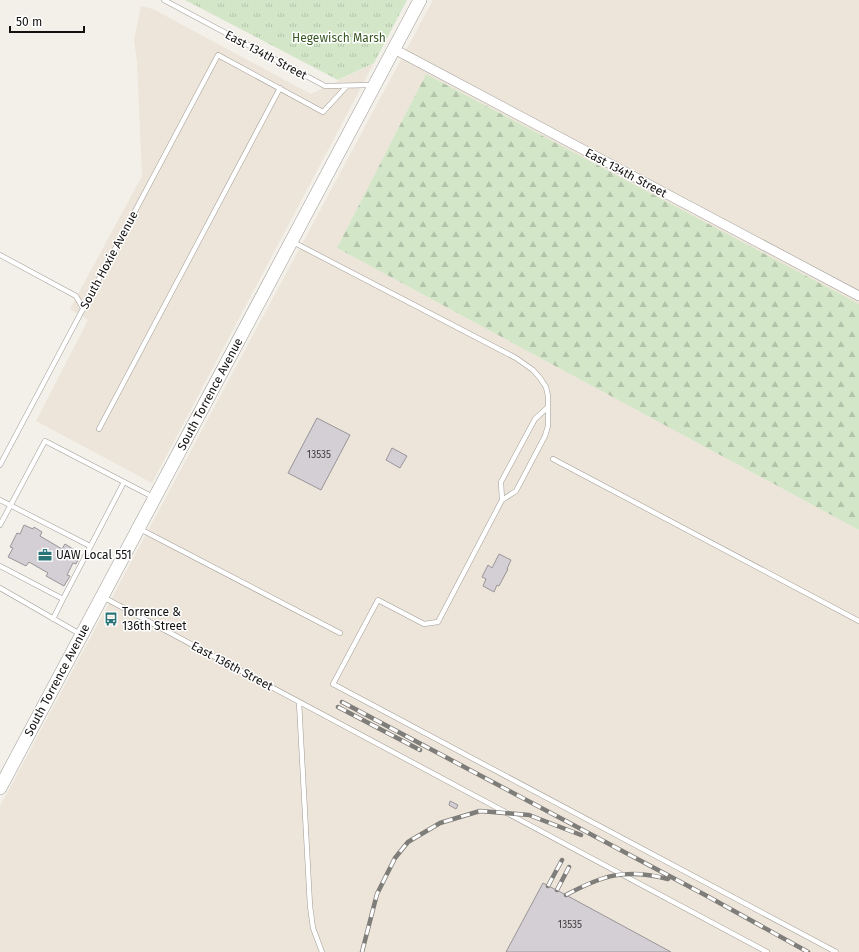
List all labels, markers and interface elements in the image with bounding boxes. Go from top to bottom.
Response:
scale bar [10,8,84,34]
text: 50 m [16,15,42,29]
street label: East 134th Street [223,28,310,83]
park label: Hegewisch Marsh [292,31,386,45]
street label: East 134th Street [583,146,670,201]
street label: South Hoxie Avenue [77,209,141,311]
street label: South Torrence Avenue [174,335,246,453]
house number: 13535 [307,449,331,461]
office icon: UAW Local 551 [37,547,53,563]
place label: UAW Local 551 [56,548,132,562]
place label: Torrence & 136th Street [122,605,187,633]
bus stop icon: Torrence & 136th Street [103,611,119,627]
street label: South Torrence Avenue [21,621,93,739]
street label: East 136th Street [189,639,276,694]
house number: 13535 [558,919,582,931]

